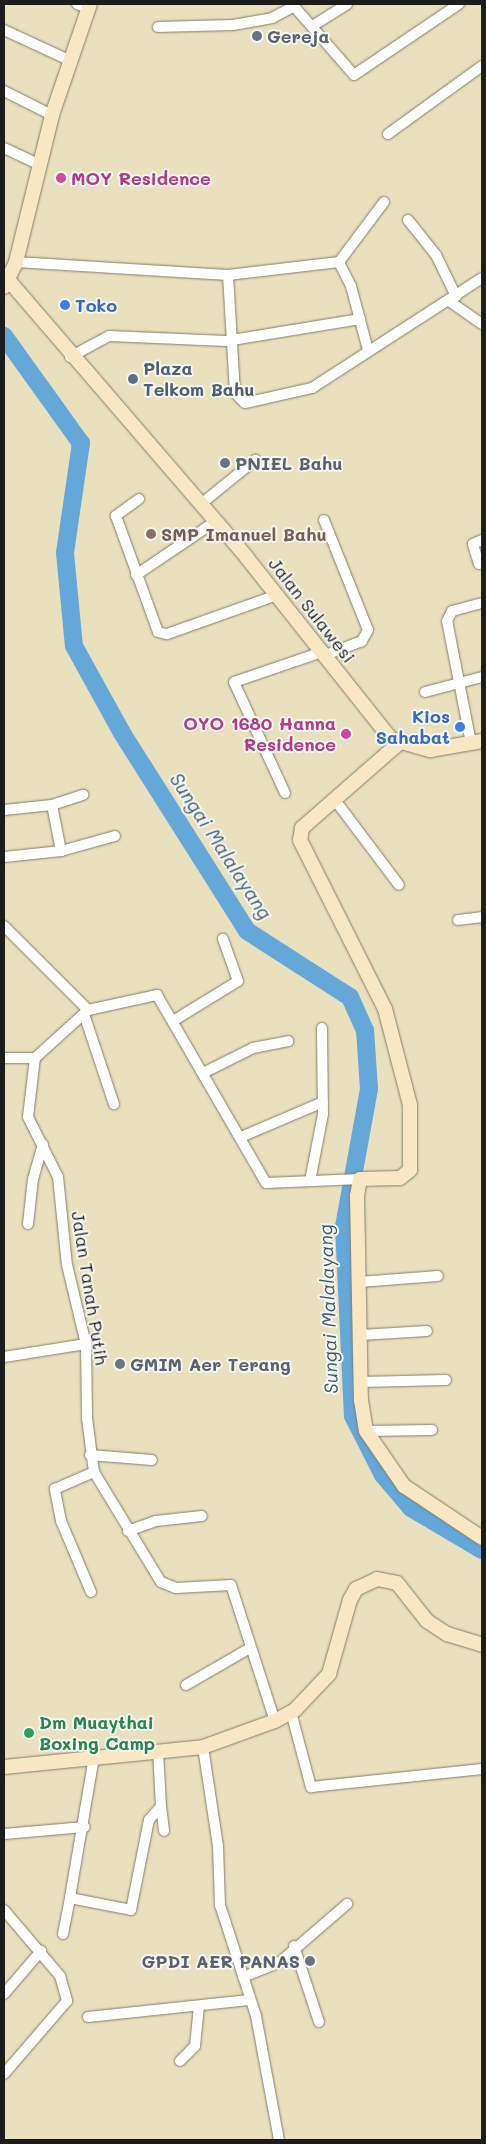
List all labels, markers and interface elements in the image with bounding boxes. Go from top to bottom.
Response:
place label: Gereja [267,25,329,47]
marker: Gereja [251,30,263,42]
place label: MOY Residence [71,167,211,189]
marker: MOY Residence [55,172,67,184]
place label: Toko [75,294,117,316]
marker: Toko [59,299,71,311]
place label: Plaza Telkom Bahu [143,358,255,400]
marker: Plaza Telkom Bahu [127,373,139,385]
place label: PNIEL Bahu [235,452,343,474]
marker: PNIEL Bahu [219,457,231,469]
place label: SMP Imanuel Bahu [161,523,327,545]
marker: SMP Imanuel Bahu [145,528,157,540]
street label: Jalan Sulawesi [264,553,360,667]
place label: Kios Sahabat [376,706,450,749]
place label: OYO 1680 Hanna Residence [183,713,336,756]
marker: Kios Sahabat [454,721,466,733]
marker: OYO 1680 Hanna Residence [340,728,352,740]
water label: Sungai Malalayang [165,769,277,923]
street label: Jalan Tanah Putih [67,1210,113,1366]
water label: Sungai Malalayang [314,1224,342,1394]
place label: GMIM Aer Terang [130,1353,291,1375]
marker: GMIM Aer Terang [114,1358,126,1370]
place label: Dm Muaythai Boxing Camp [39,1712,155,1755]
marker: Dm Muaythai Boxing Camp [23,1727,35,1739]
place label: GPDI AER PANAS [141,1950,300,1972]
marker: GPDI AER PANAS [304,1955,316,1967]

